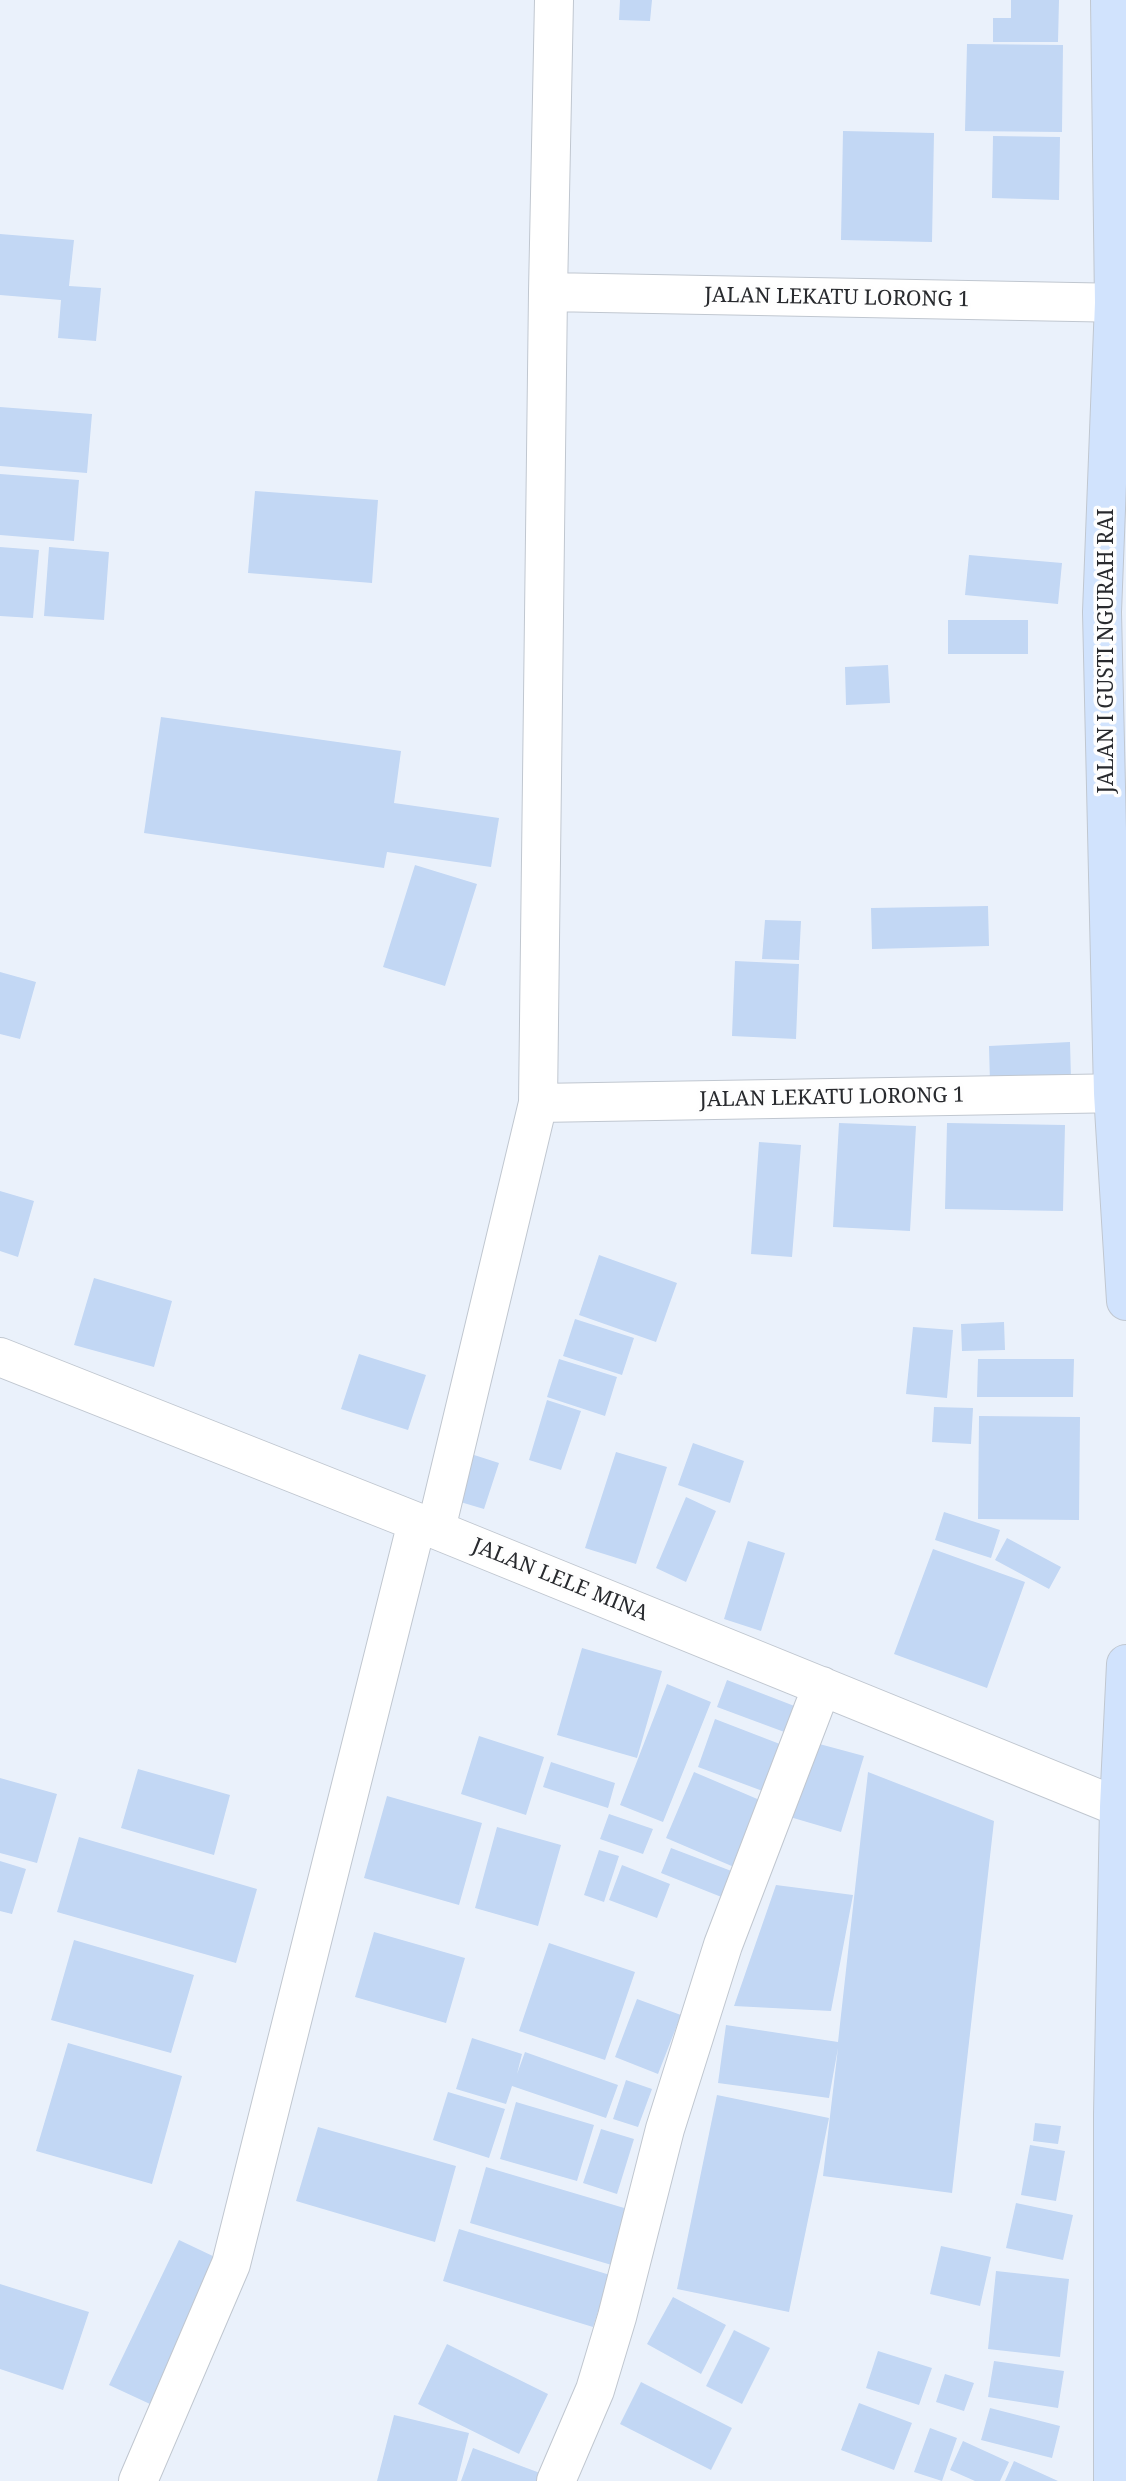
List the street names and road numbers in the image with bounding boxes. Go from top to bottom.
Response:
street label: JALAN LEKATU LORONG 1 [704,283,970,313]
street label: JALAN I GUSTI NGURAH RAI [1094,509,1120,793]
street label: JALAN LEKATU LORONG 1 [699,1083,965,1113]
street label: JALAN LELE MINA [468,1533,652,1627]

